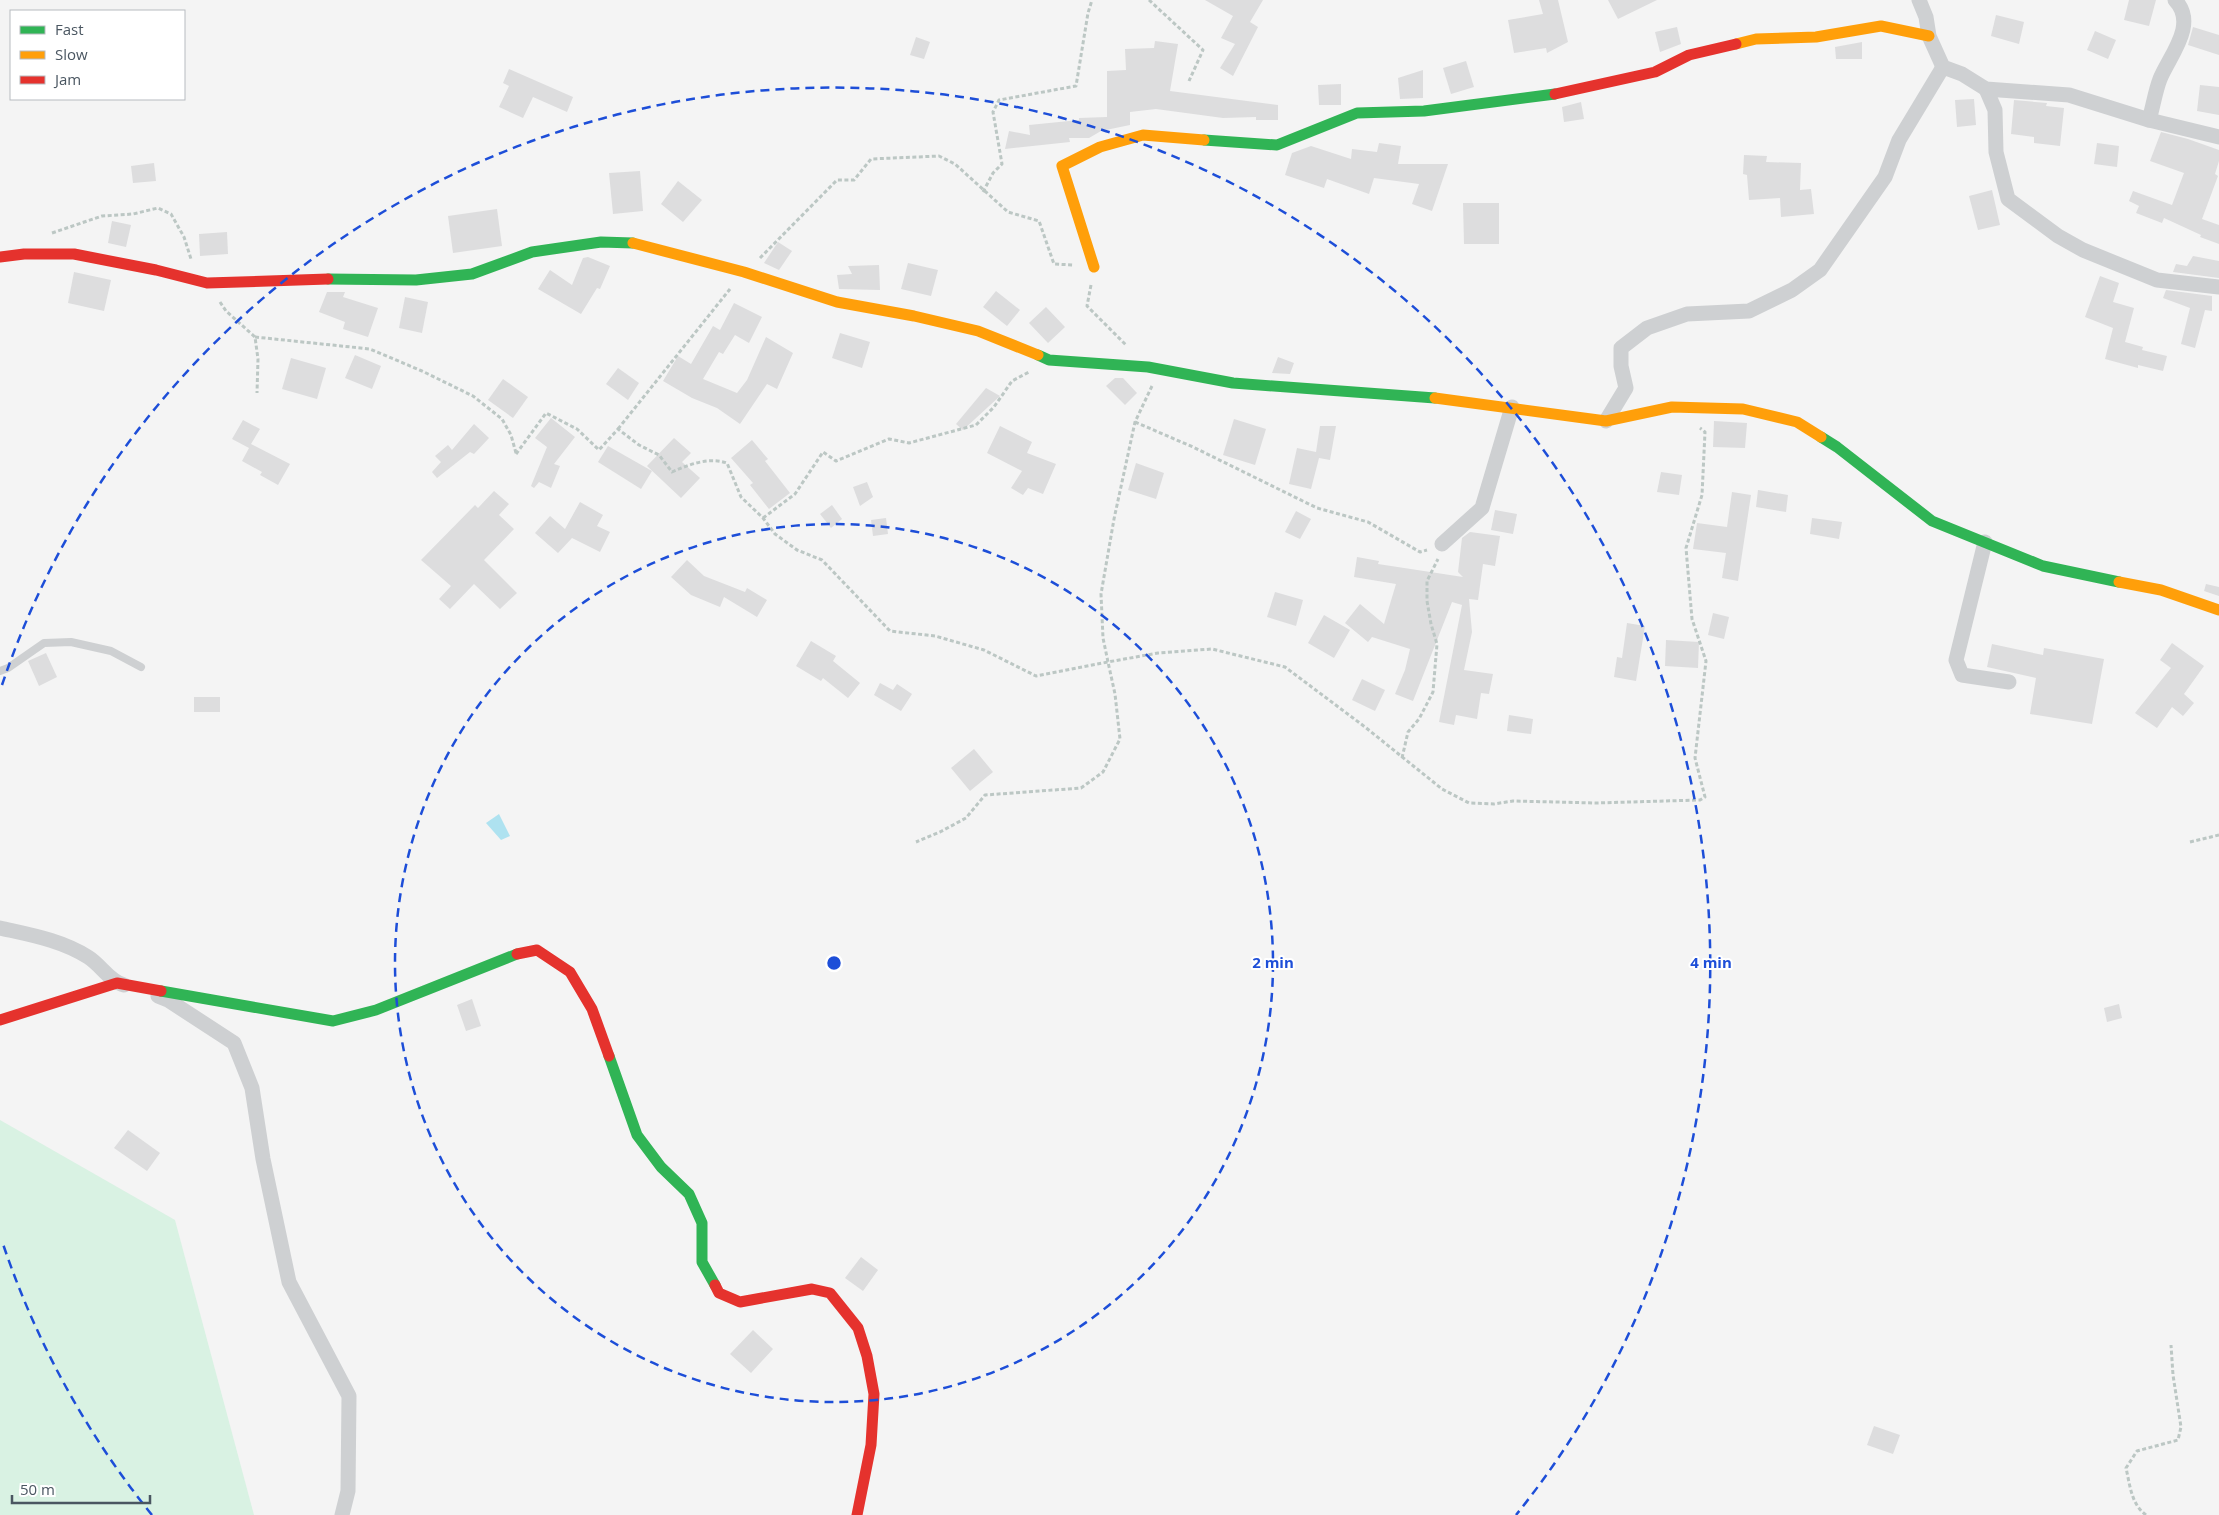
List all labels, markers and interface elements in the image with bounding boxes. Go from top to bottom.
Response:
legend [10,10,185,100]
text: Fast [55,19,84,39]
text: Slow [55,44,88,64]
text: Jam [53,69,81,89]
text: 2 min [1252,952,1294,972]
text: 4 min [1690,952,1732,972]
centre of rings [825,954,843,972]
scale bar [12,1472,150,1504]
text: 50 m [20,1479,55,1499]

